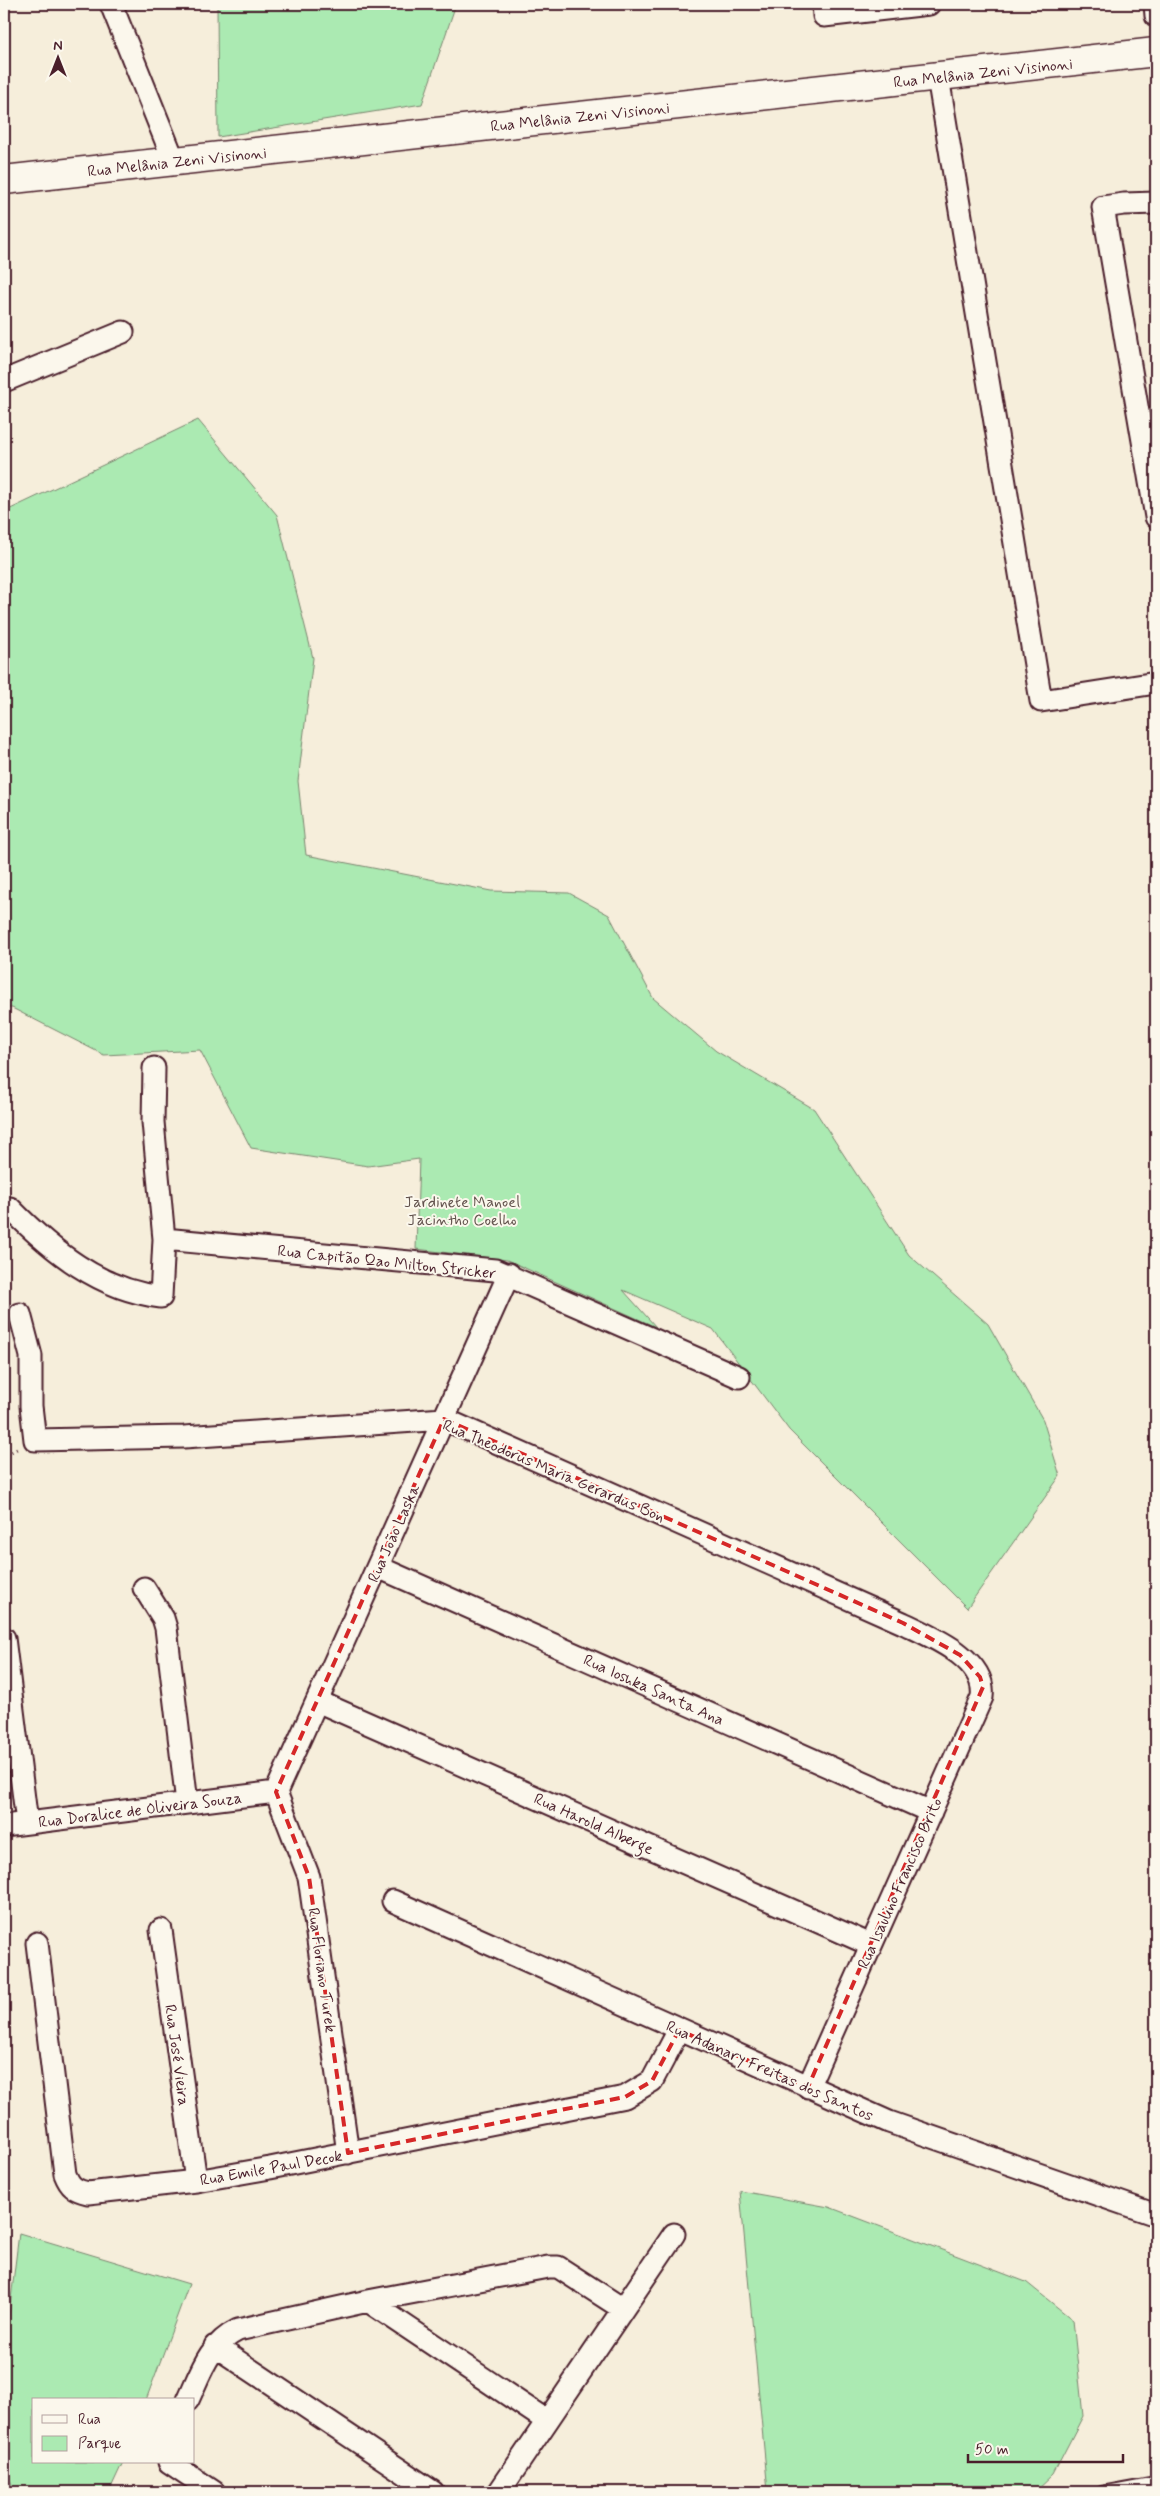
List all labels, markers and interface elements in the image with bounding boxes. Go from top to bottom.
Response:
north arrow [32,32,82,82]
text: N [53,37,63,55]
street label: Rua Melânia Zeni Visinoni [892,54,1074,93]
street label: Rua Melânia Zeni Visinoni [489,98,671,137]
street label: Rua Melânia Zeni Visinoni [86,143,268,182]
park label: Jardinete Manoel Jacintho Coelho [404,1192,520,1231]
street label: Rua Capitão Qao Milton Stricker [276,1241,497,1284]
street label: Rua Theodorus Maria Gerardus Bon [439,1415,668,1528]
street label: Rua João Laska [363,1481,425,1586]
street label: Rua Ioshka Santa Ana [580,1650,727,1731]
street label: Rua Doralice de Oliveira Souza [37,1788,243,1833]
street label: Rua Harold Alberge [530,1789,657,1861]
street label: Rua Isaulino Francisco Brito [853,1795,948,1972]
street label: Rua Floriano Turek [302,1906,341,2034]
street label: Rua José Vieira [159,2003,194,2107]
street label: Rua Adanary Freitas dos Santos [662,2016,876,2127]
street label: Rua Emile Paul Decok [198,2146,344,2191]
legend [32,2398,195,2464]
text: Rua [78,2410,101,2430]
scale bar [968,2431,1122,2463]
text: Parque [78,2434,121,2454]
text: 50 m [975,2440,1009,2460]

